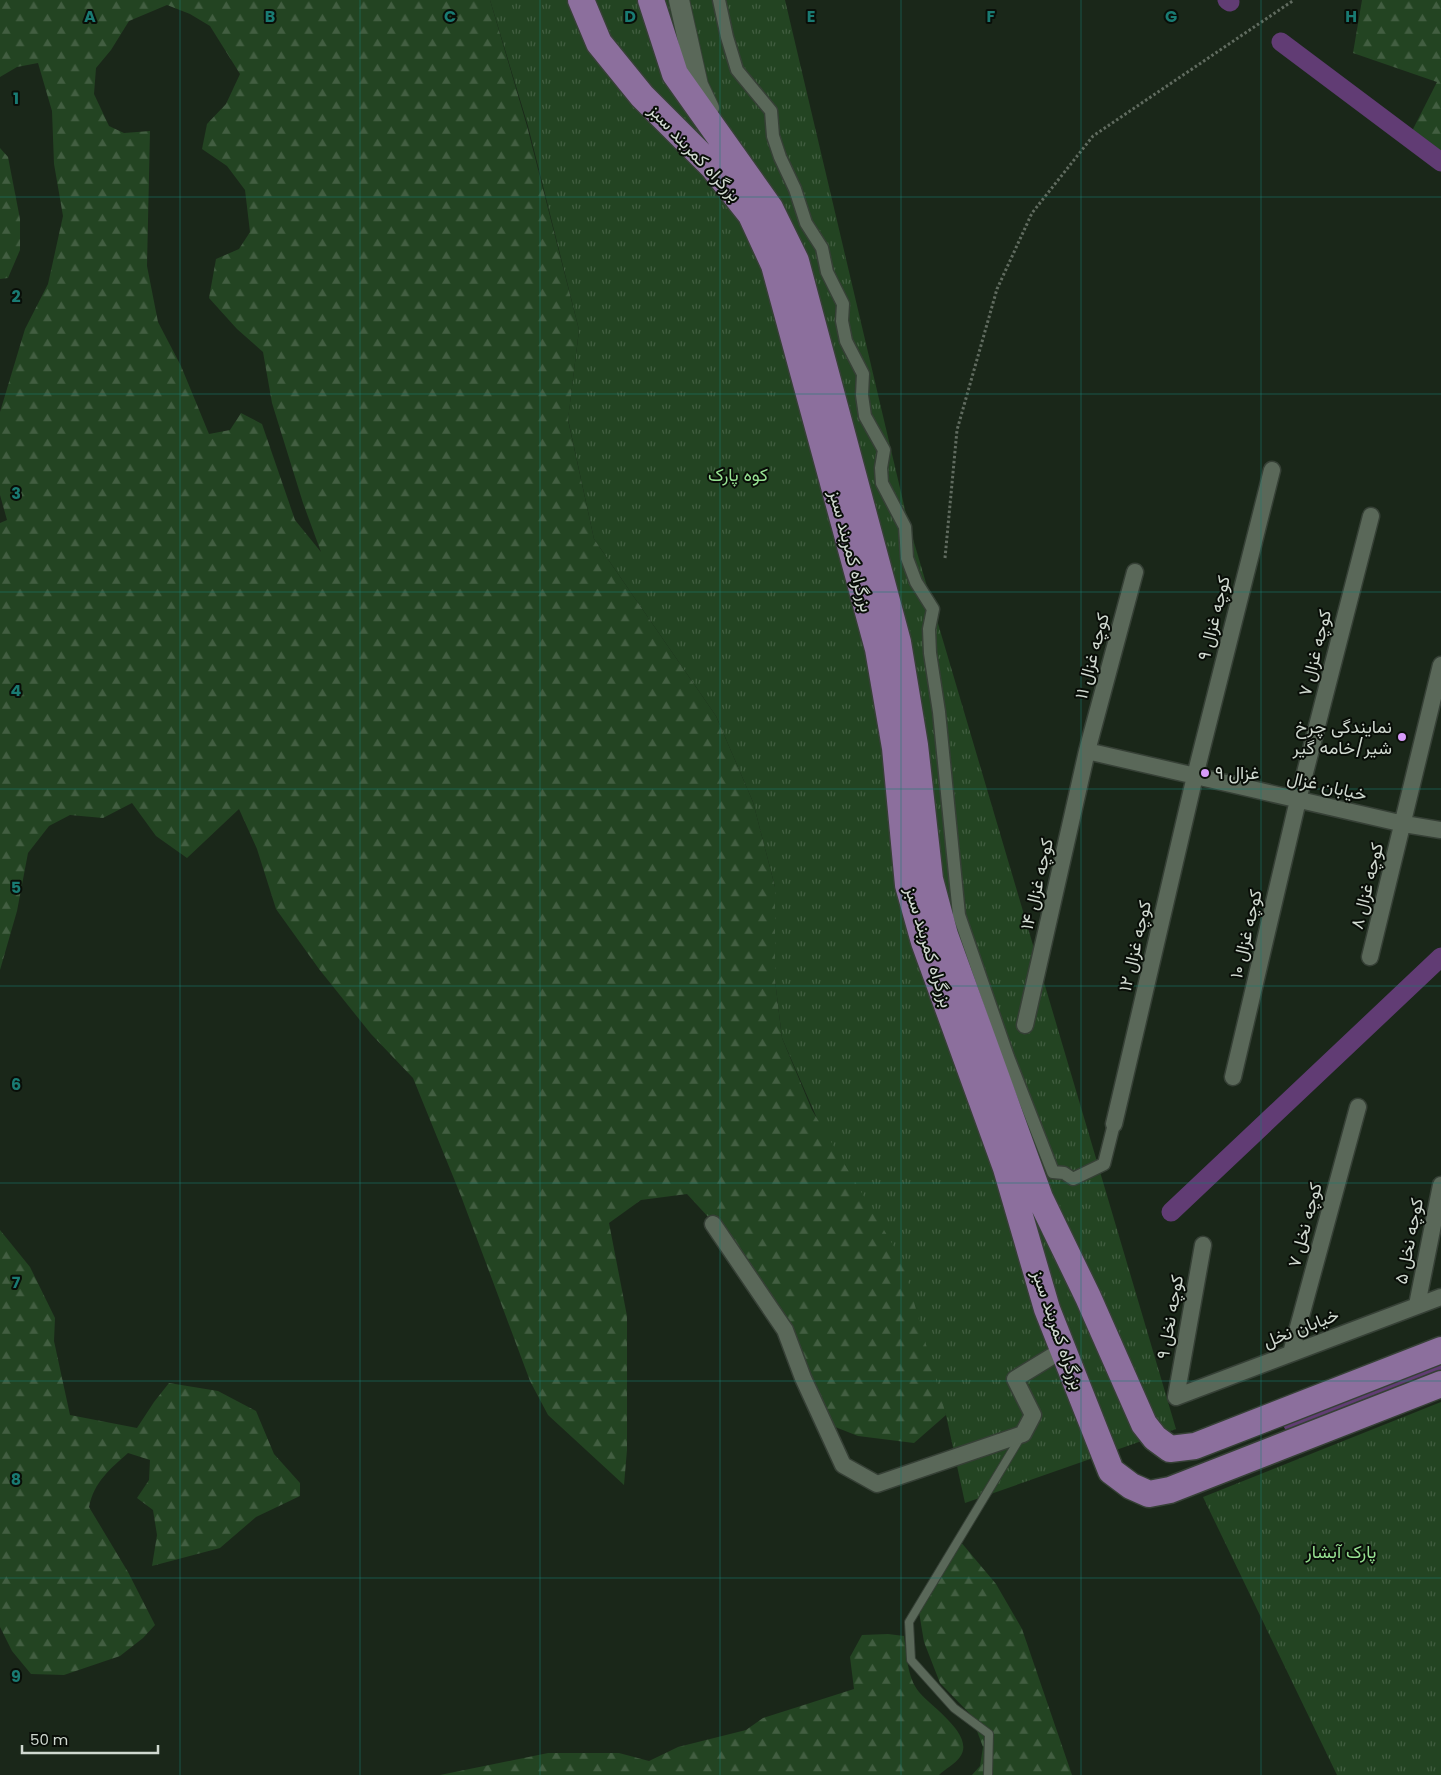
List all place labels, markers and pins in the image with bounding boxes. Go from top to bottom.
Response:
place label: نمایندگی چرخ شیر/خامه گیر [1292,714,1392,760]
marker: نمایندگی چرخ شیر/خامه گیر [1396,731,1408,743]
place label: غزال ۹ [1215,760,1259,785]
marker: غزال ۹ [1199,767,1211,779]

